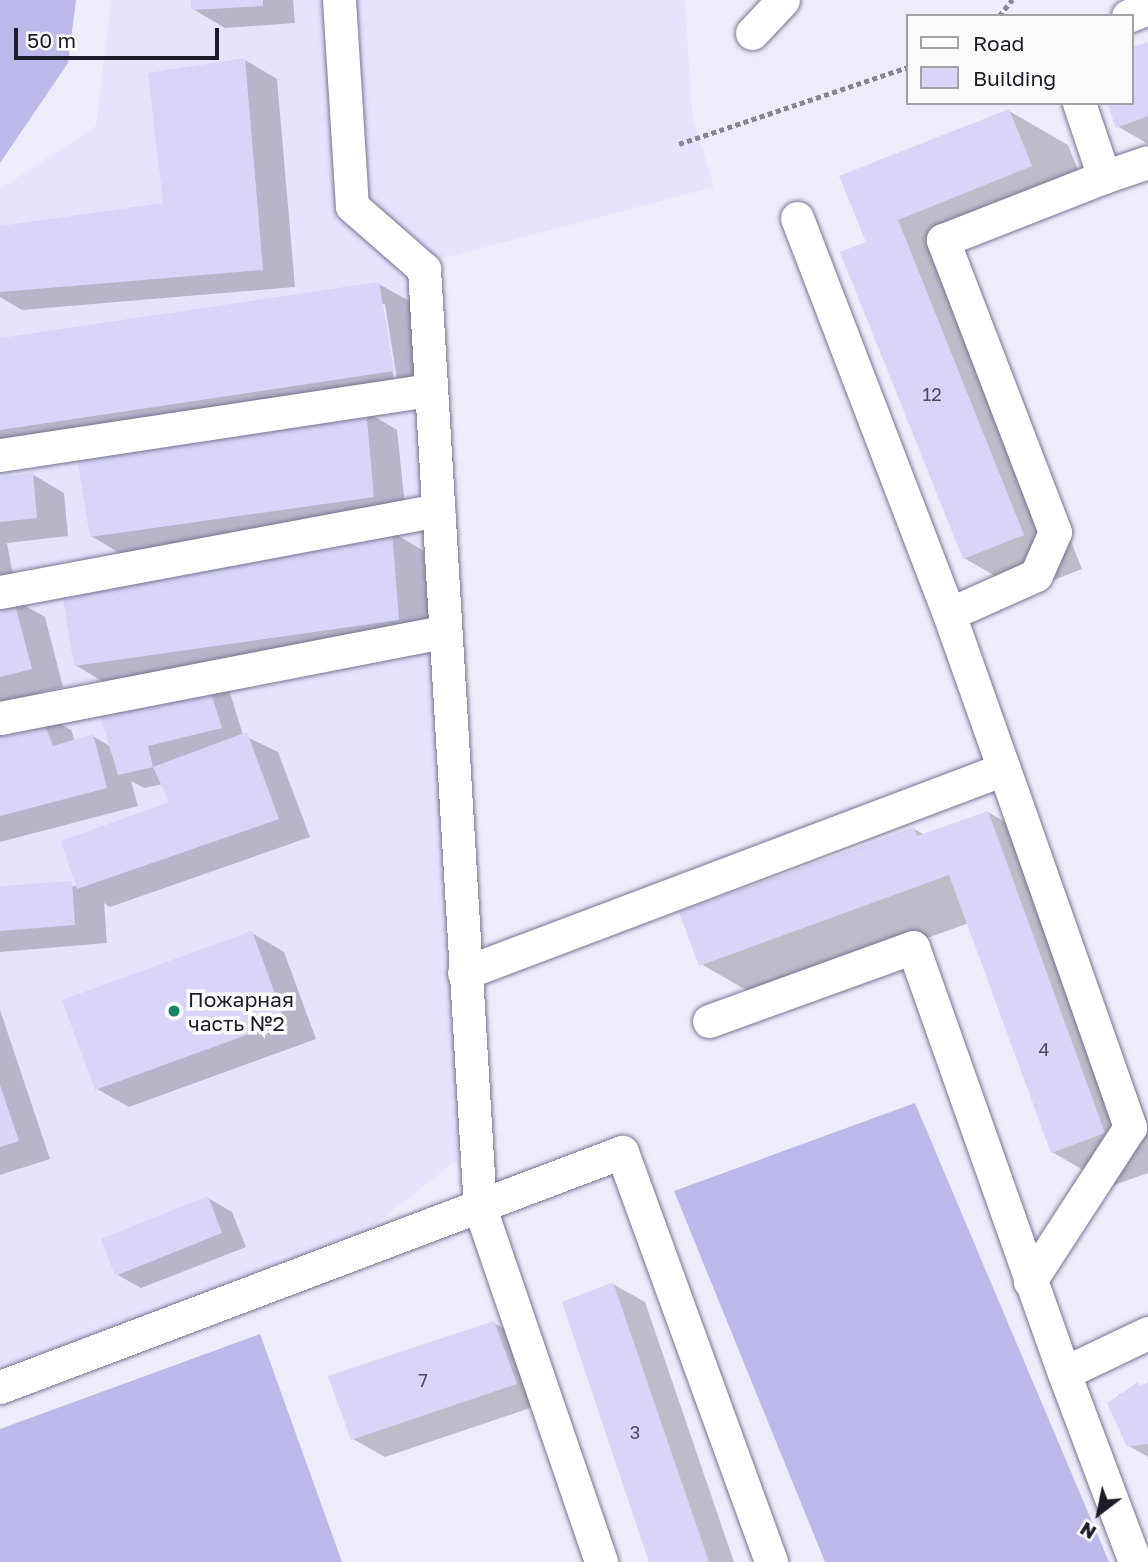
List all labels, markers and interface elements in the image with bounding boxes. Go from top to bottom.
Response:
scale bar [18,14,222,58]
legend [906,14,1134,105]
text: 50 m [27,27,76,53]
text: Road [973,30,1024,56]
text: Building [973,65,1056,91]
house number: 12 [922,383,942,405]
place label: Пожарная часть №2 [188,986,294,1036]
marker: Пожарная часть №2 [166,1003,182,1019]
house number: 4 [1039,1038,1049,1060]
house number: 7 [418,1369,428,1391]
house number: 3 [630,1421,640,1443]
north arrow [1064,1478,1134,1548]
text: N [1075,1518,1100,1545]

